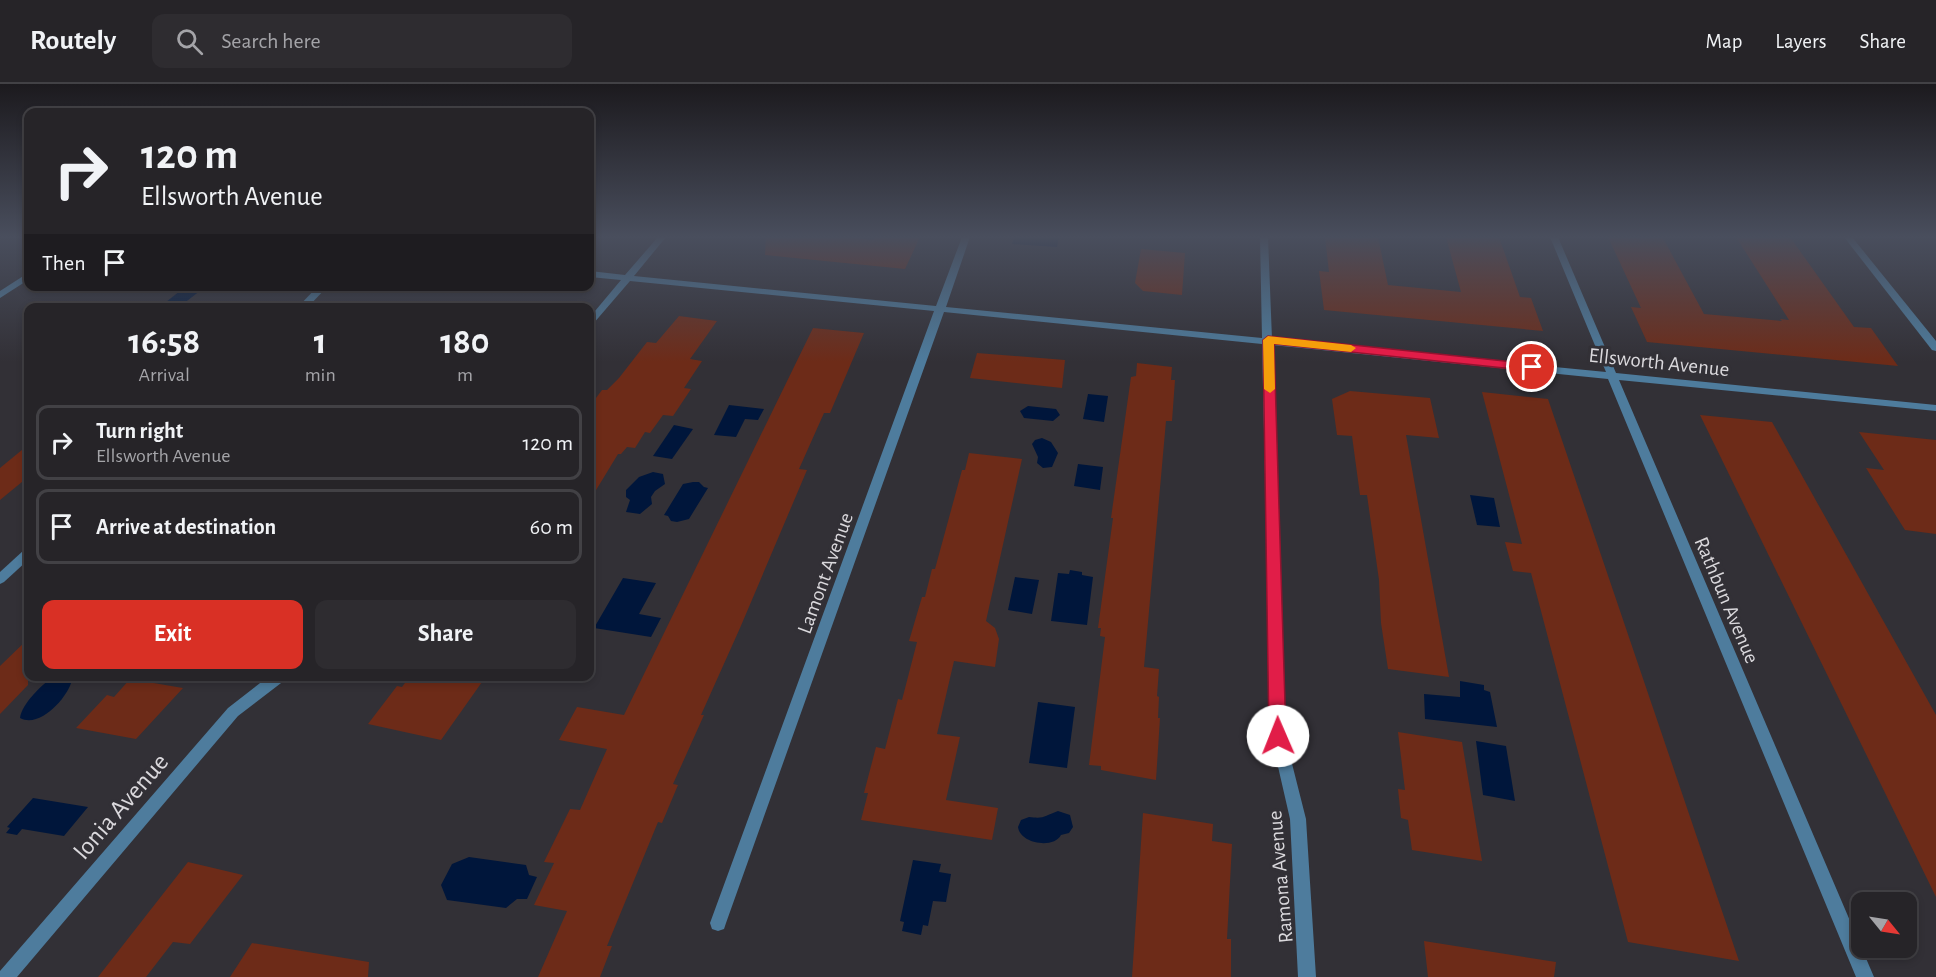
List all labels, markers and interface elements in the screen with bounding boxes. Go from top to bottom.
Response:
search box [152,14,572,68]
icon: search [173,25,206,58]
text: Routely [30,27,116,55]
text: Search here [221,30,321,52]
text: Map [1706,31,1742,52]
text: Layers [1775,31,1826,52]
text: Share [1859,31,1906,52]
icon: right [42,132,120,210]
text: 120 m [141,134,238,176]
text: Ellsworth Avenue [141,183,323,210]
icon: arrive [98,246,131,279]
text: Then [42,252,86,274]
text: 16:58 [128,324,200,360]
text: 1 [314,324,327,360]
text: 180 [440,324,490,360]
pin [1506,341,1557,392]
street label: Ellsworth Avenue [1588,345,1730,380]
icon: arrive [1515,350,1548,383]
text: Arrival [139,365,190,385]
text: min [305,365,336,385]
text: m [457,365,473,385]
text: Turn right [96,420,183,442]
icon: right [45,426,78,459]
text: 120 m [523,432,573,454]
text: Ellsworth Avenue [96,446,231,466]
icon: arrive [45,510,78,543]
street label: Lamont Avenue [794,510,857,637]
text: Arrive at destination [96,516,276,538]
text: 60 m [530,516,573,538]
street label: Rathbun Avenue [1690,534,1763,667]
button: Exit [42,600,303,669]
button: Share [315,600,576,669]
position arrow [1246,704,1310,768]
street label: Ionia Avenue [68,749,173,865]
street label: Ramona Avenue [1264,810,1297,944]
north arrow [1851,892,1917,958]
map controls [1851,892,1917,958]

